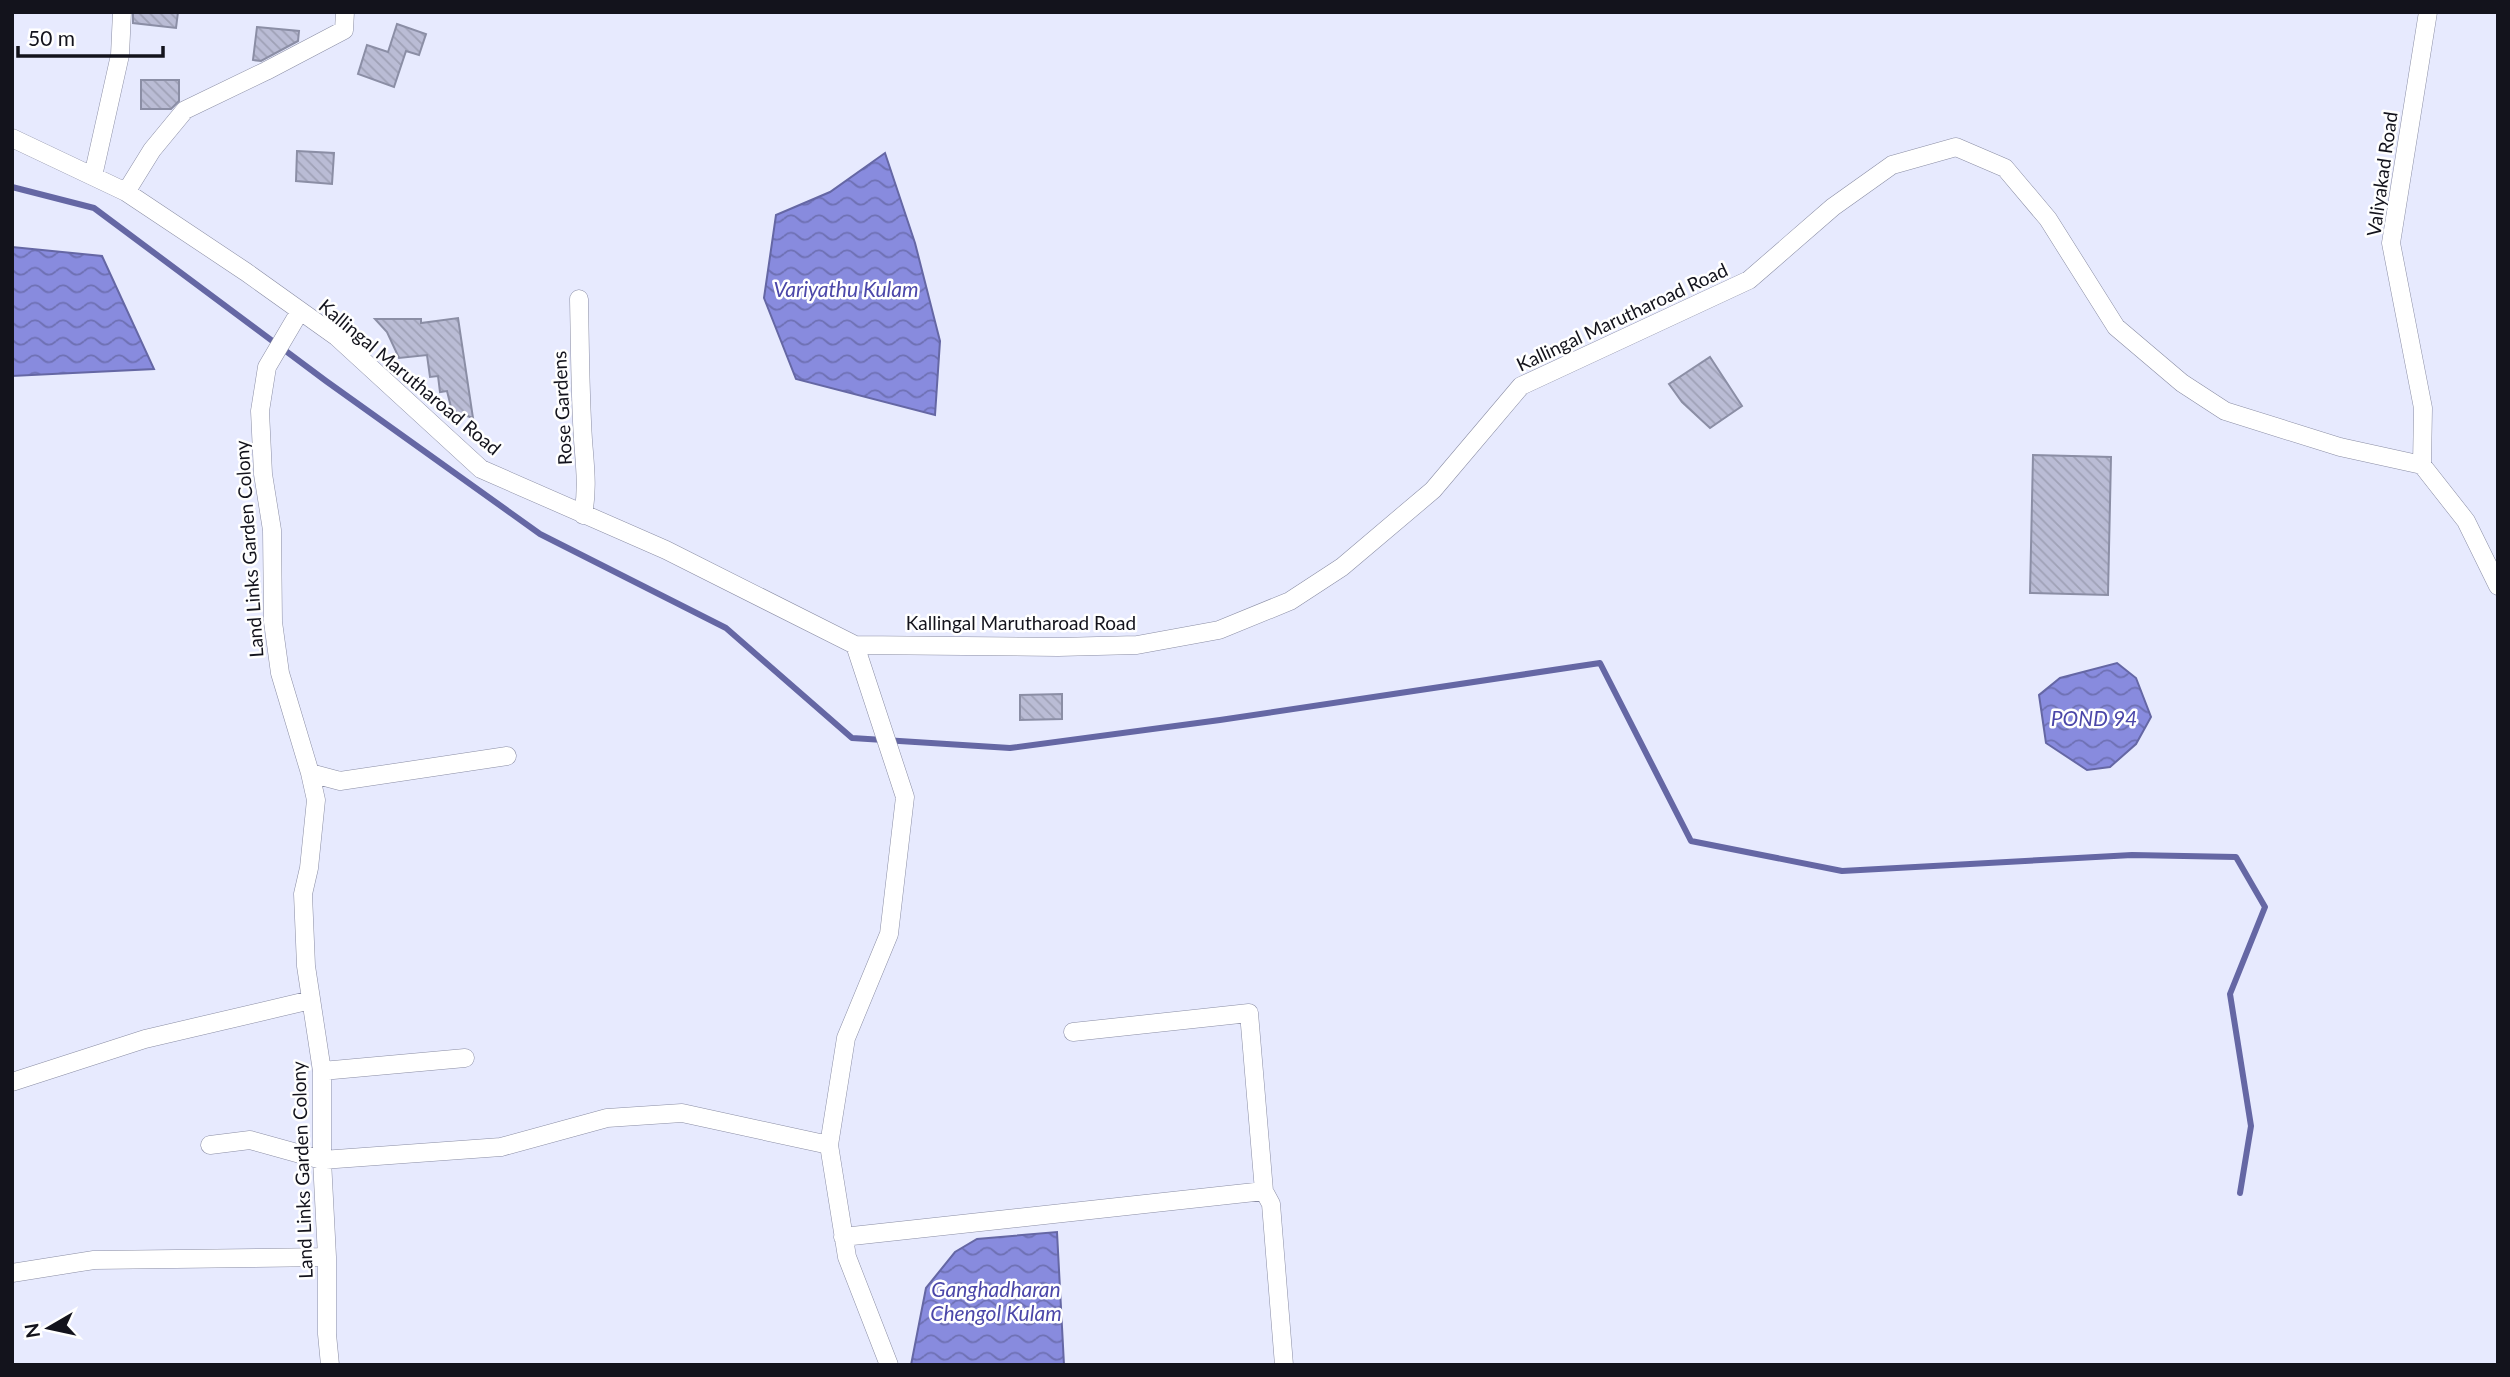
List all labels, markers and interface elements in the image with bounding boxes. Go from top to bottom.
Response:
scale bar [18,14,163,58]
text: 50 m [28,25,75,50]
street label: Valiyakad Road [2361,110,2402,238]
street label: Kallingal Marutharoad Road [1513,257,1731,376]
water label: Variyathu Kulam [773,276,919,301]
street label: Kallingal Marutharoad Road [315,294,506,459]
street label: Rose Gardens [547,350,576,466]
street label: Land Links Garden Colony [229,439,268,658]
street label: Kallingal Marutharoad Road [906,611,1136,634]
water label: POND 94 [2051,705,2137,730]
street label: Land Links Garden Colony [286,1061,317,1279]
water label: Ganghadharan Chengol Kulam [930,1276,1062,1325]
north arrow [14,1293,84,1363]
text: N [19,1322,44,1340]

